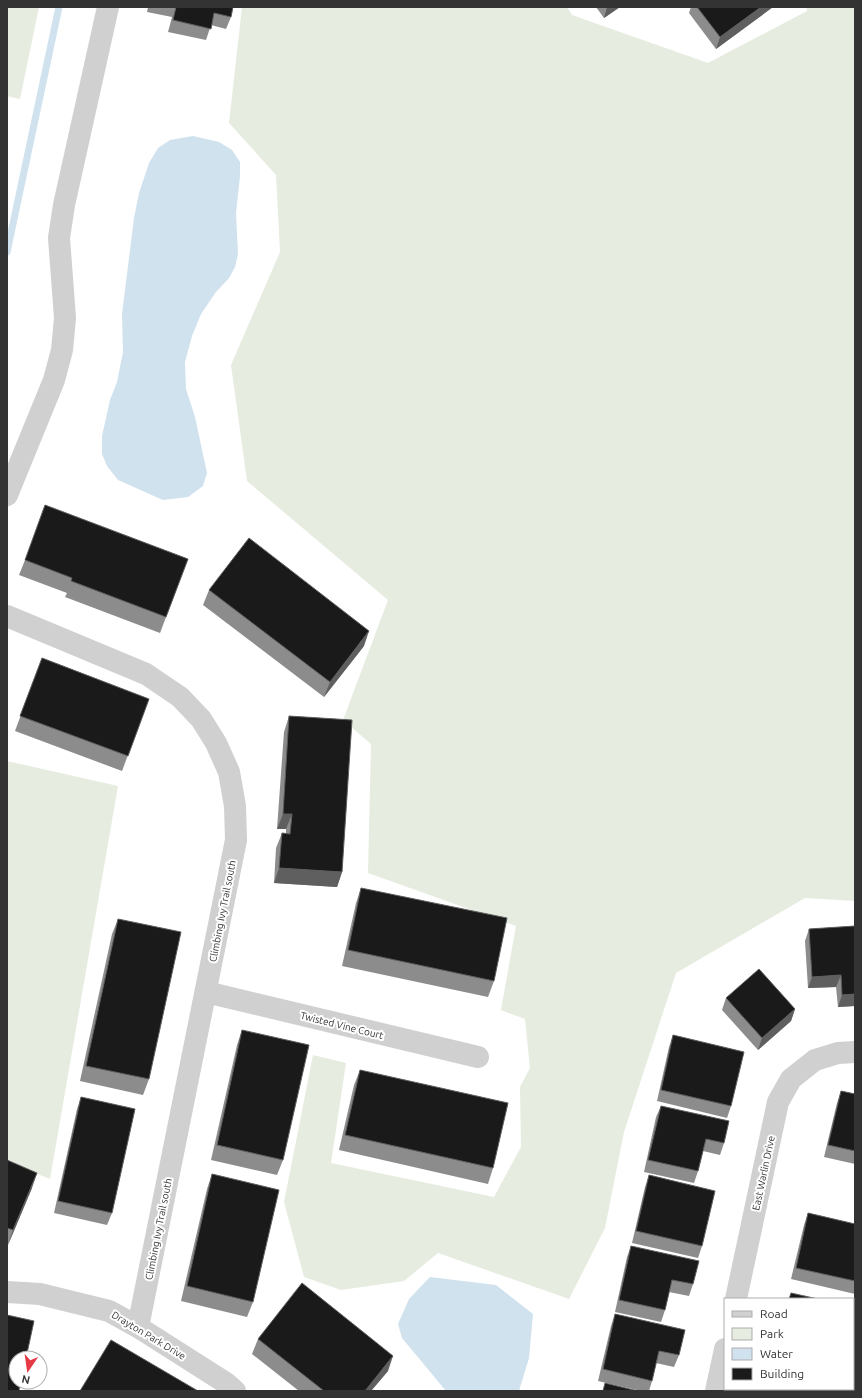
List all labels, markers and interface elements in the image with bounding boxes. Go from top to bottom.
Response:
street label: Climbing Ivy Trail south [207,859,238,963]
street label: Twisted Vine Court [299,1010,385,1041]
street label: East Warlin Drive [750,1135,777,1211]
street label: Climbing Ivy Trail south [143,1177,174,1281]
legend [724,1298,854,1390]
text: Road [760,1307,788,1320]
street label: Drayton Park Drive [110,1309,188,1362]
text: Park [760,1327,784,1340]
text: Water [760,1347,793,1360]
north arrow [8,1350,48,1390]
text: Building [760,1367,804,1380]
text: N [20,1373,31,1387]

